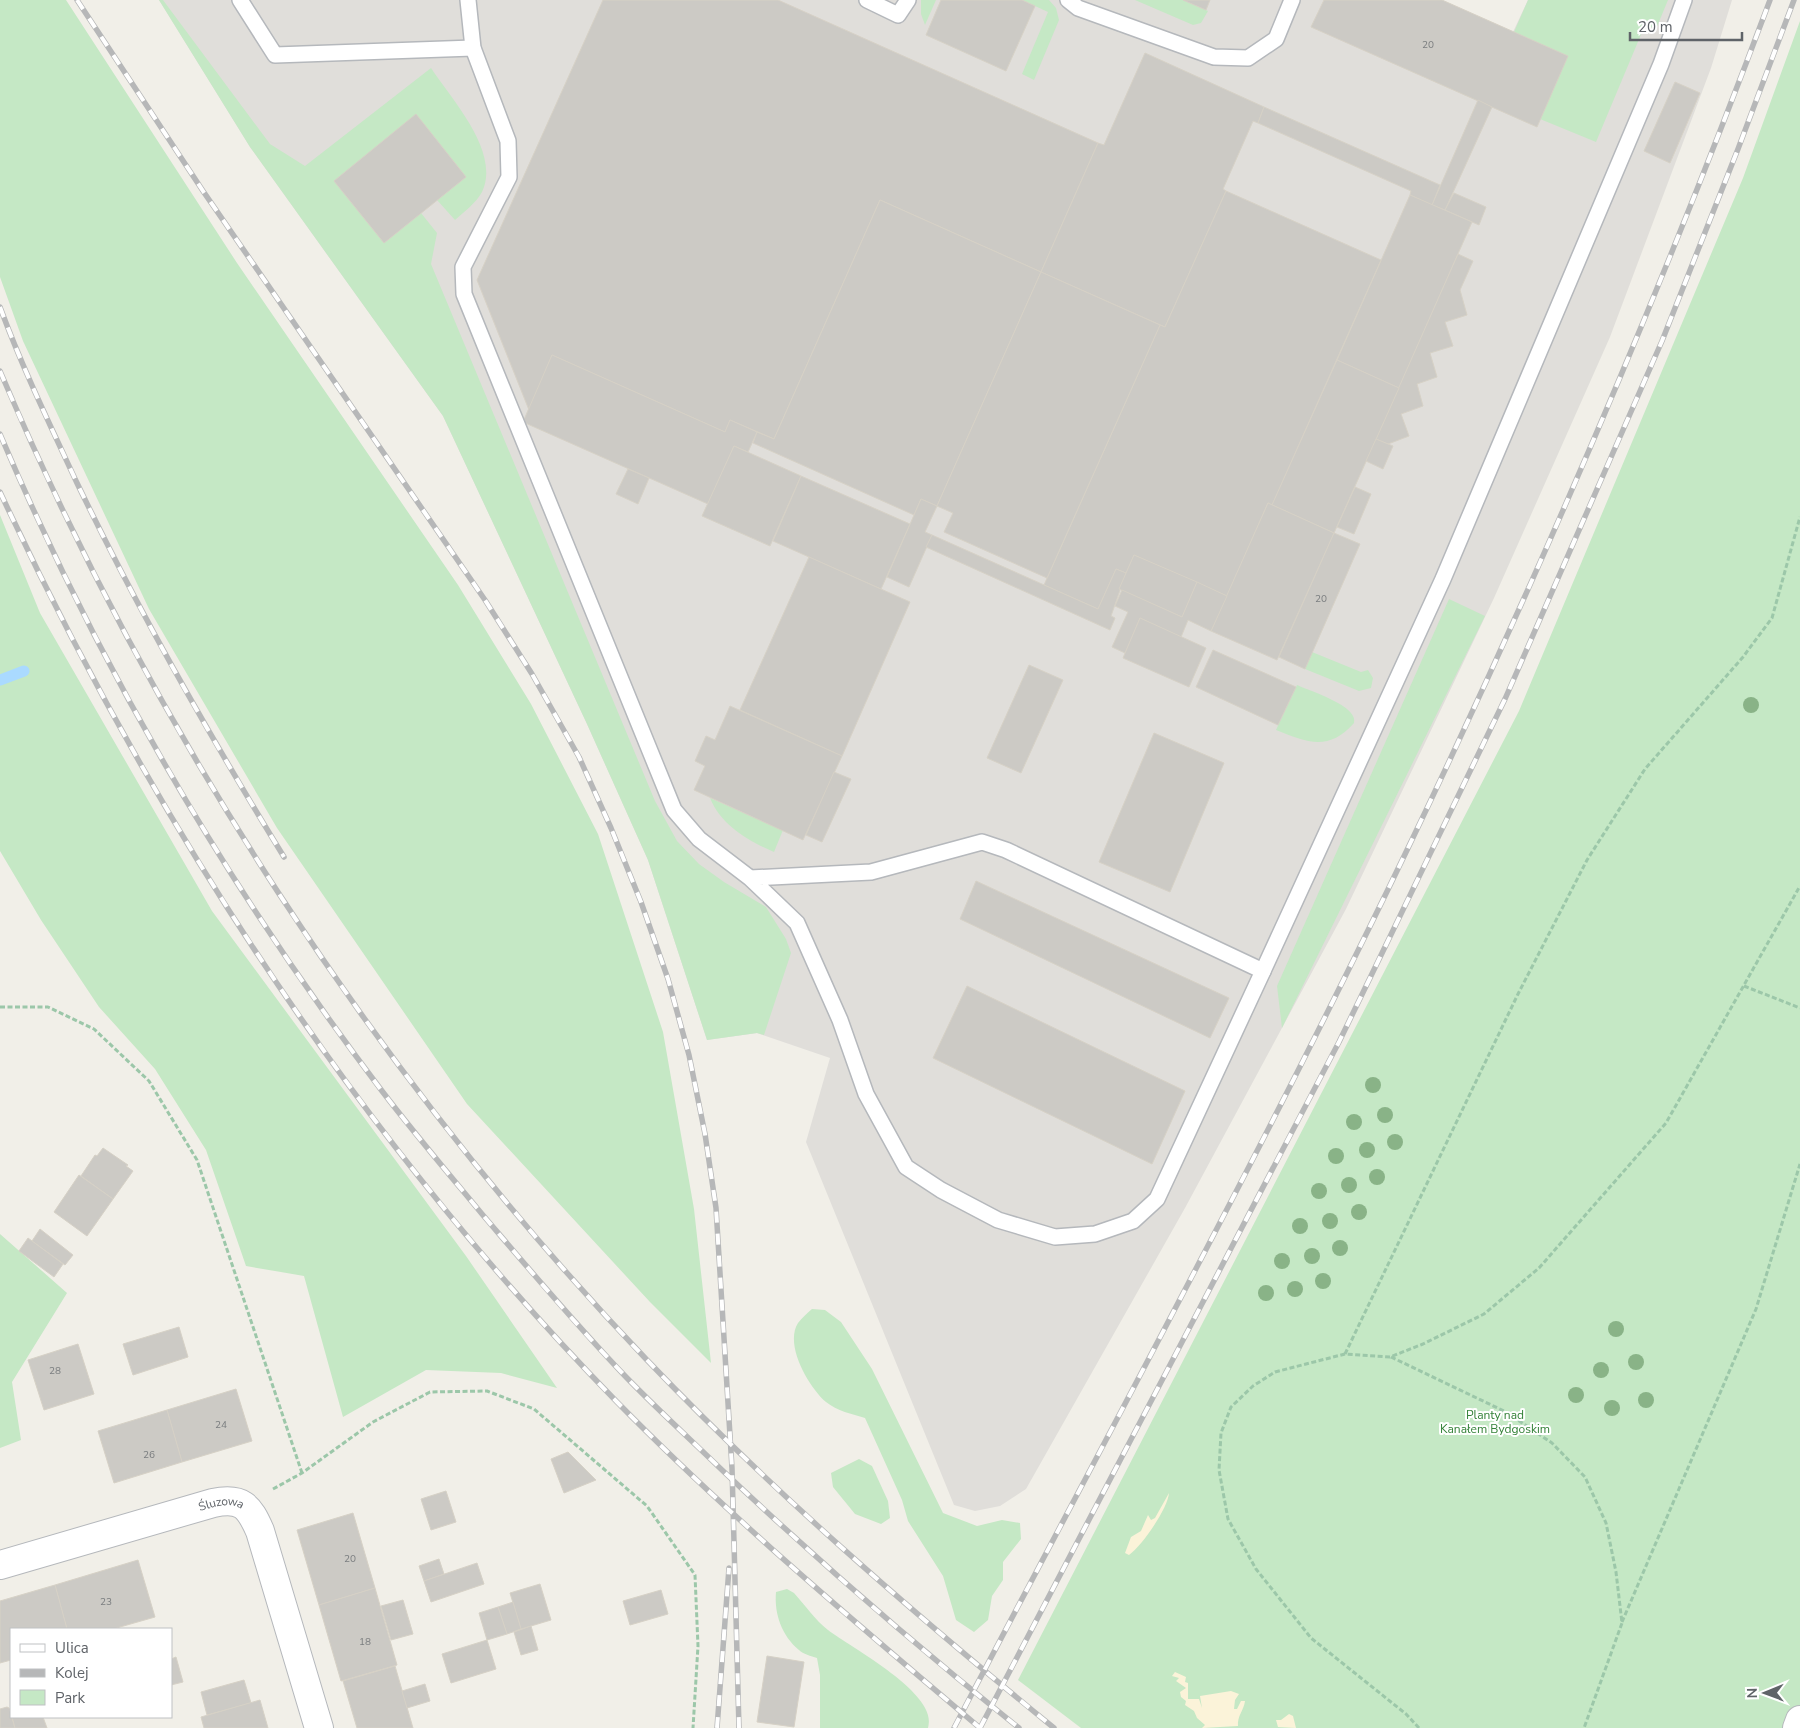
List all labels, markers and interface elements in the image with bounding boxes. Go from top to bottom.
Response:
scale bar [1630,10,1742,42]
text: 20 m [1638,17,1673,37]
house number: 20 [1422,38,1434,52]
house number: 20 [1315,592,1327,606]
house number: 28 [49,1364,61,1378]
park label: Planty nad Kanałem Bydgoskim [1440,1407,1550,1437]
house number: 24 [215,1418,227,1432]
house number: 26 [143,1448,155,1462]
street label: Śluzowa [196,1493,247,1515]
house number: 20 [344,1552,356,1566]
house number: 23 [100,1595,112,1609]
legend [10,1628,172,1718]
house number: 18 [359,1635,371,1649]
text: Ulica [55,1638,89,1658]
text: Kolej [55,1663,88,1683]
north arrow [1740,1668,1790,1718]
text: Park [55,1688,85,1708]
text: N [1743,1688,1762,1699]

